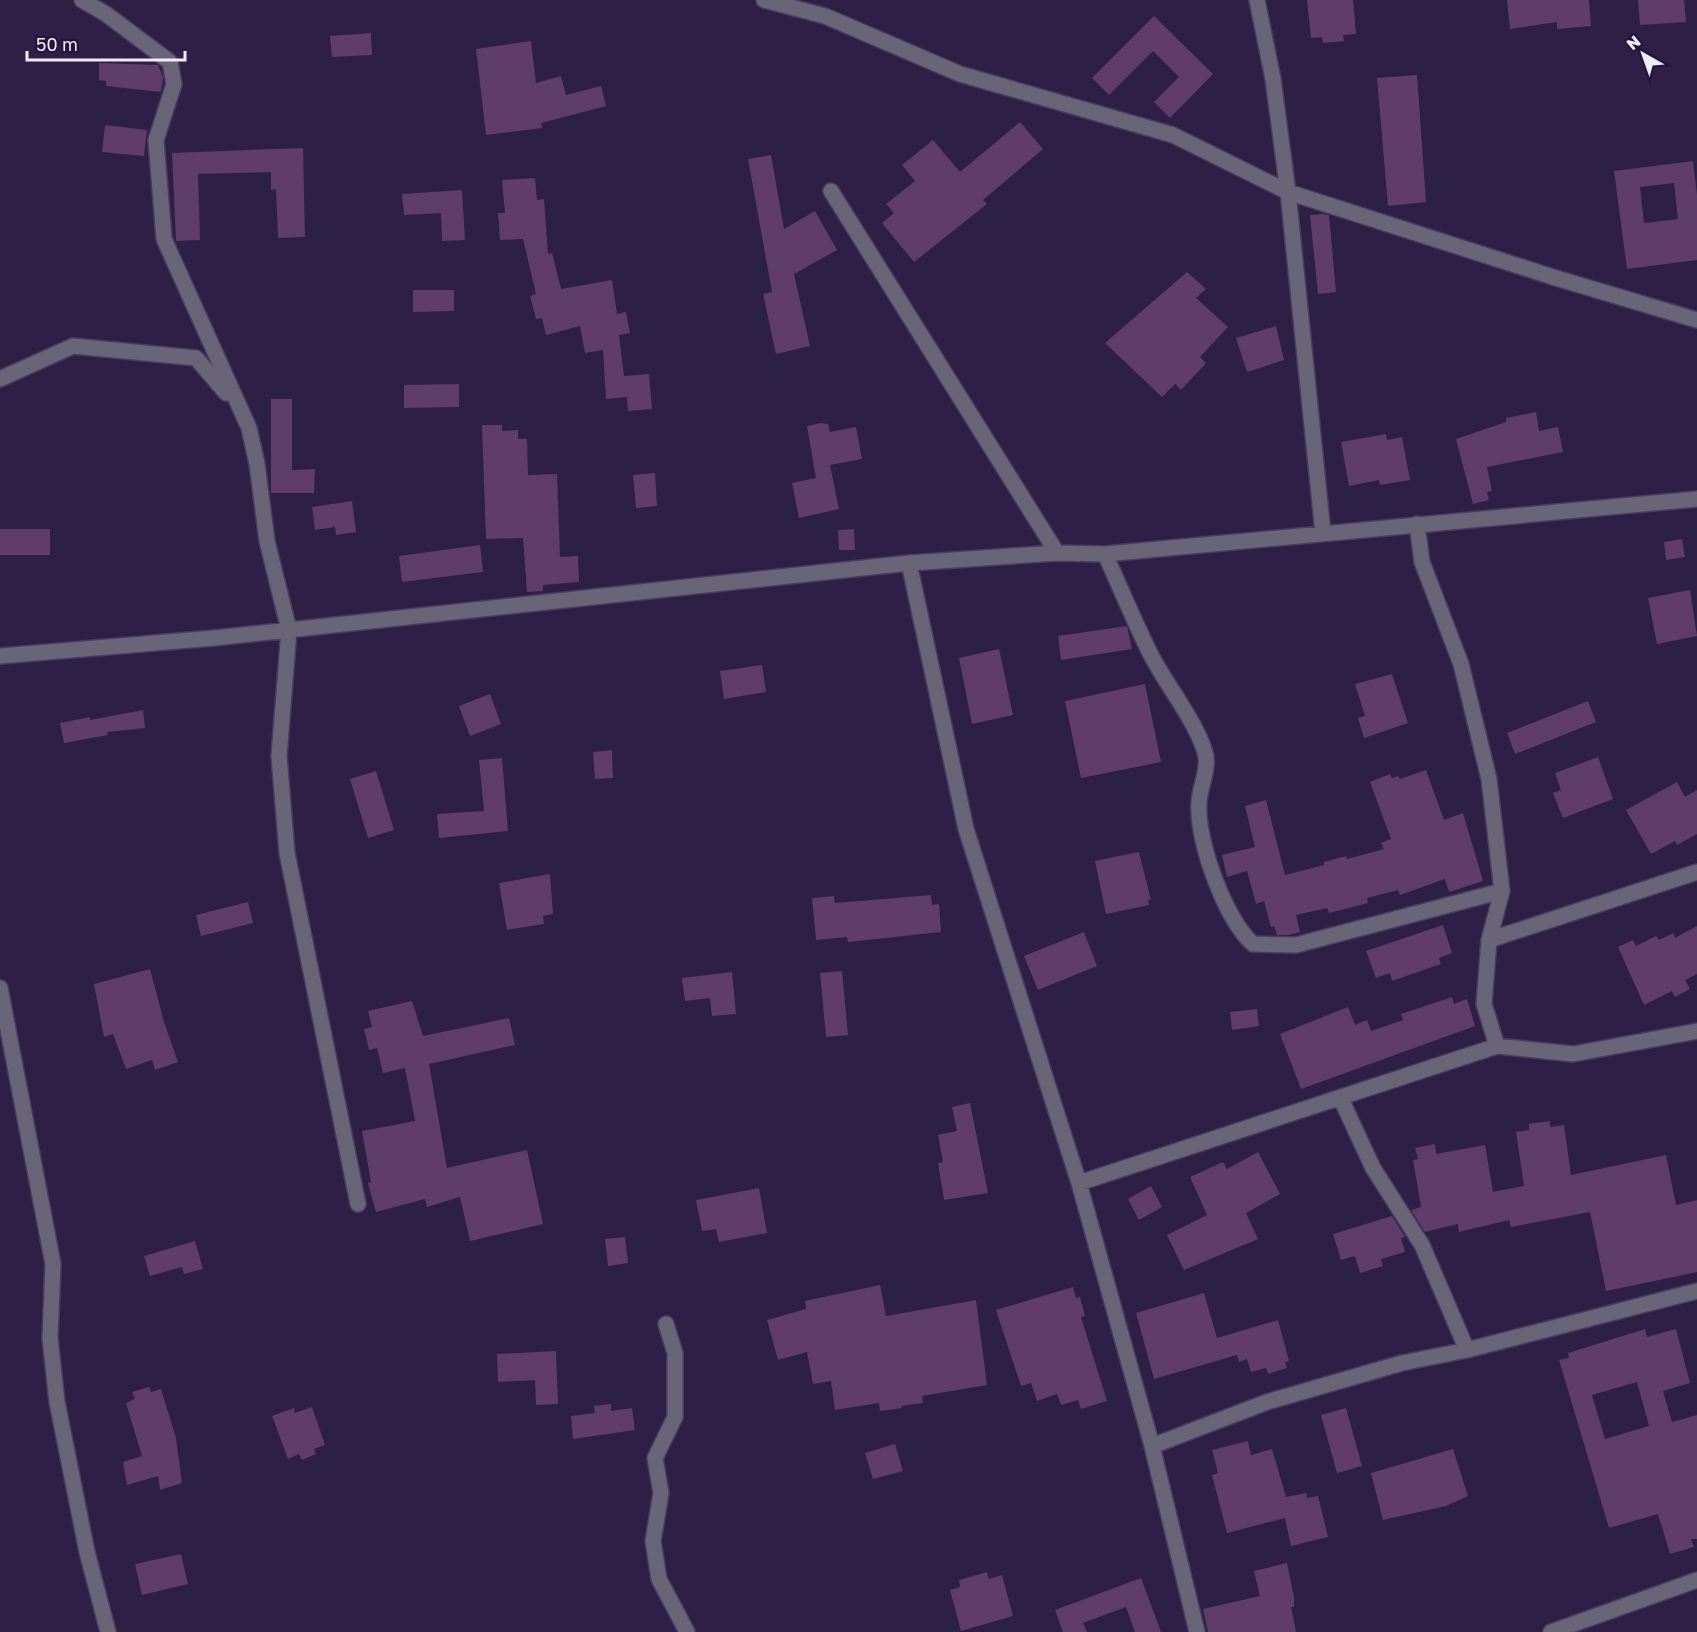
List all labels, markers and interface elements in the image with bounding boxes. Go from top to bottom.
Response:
scale bar [27,24,184,62]
north arrow [1613,24,1673,84]
text: N [1622,31,1644,54]
text: 50 m [36,33,78,55]

